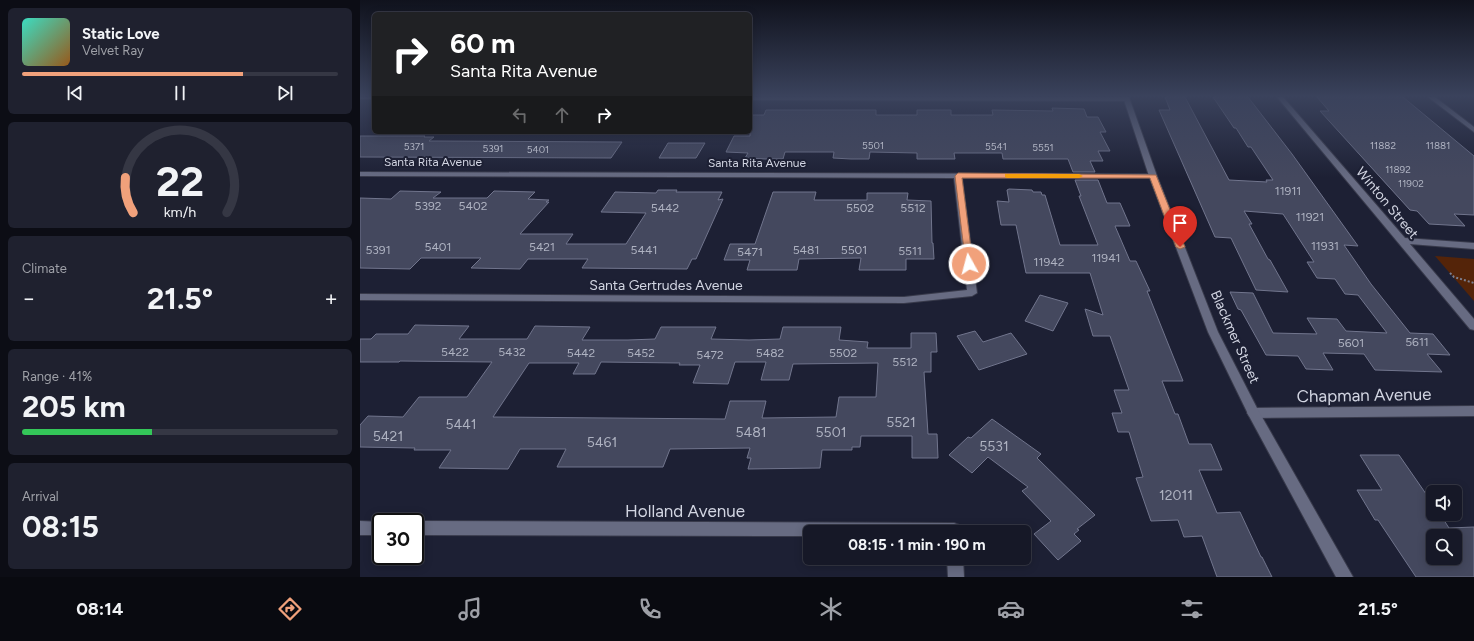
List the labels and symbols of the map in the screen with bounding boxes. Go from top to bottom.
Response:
house number: 5501 [862,139,884,152]
house number: 11882 [1370,139,1396,152]
house number: 11881 [1426,139,1450,152]
house number: 5371 [404,140,424,153]
house number: 5541 [985,140,1007,153]
house number: 5551 [1032,141,1054,154]
house number: 5391 [483,142,503,155]
house number: 5401 [527,143,549,156]
street label: Santa Rita Avenue [384,155,483,169]
street label: Santa Rita Avenue [708,156,807,170]
house number: 11892 [1385,163,1411,176]
street label: Winton Street [1352,164,1422,242]
house number: 11902 [1398,177,1424,190]
house number: 11911 [1275,184,1301,198]
house number: 5392 [415,199,441,213]
house number: 5402 [459,199,487,213]
house number: 5442 [651,201,679,215]
house number: 5502 [846,201,874,215]
house number: 5512 [900,201,926,215]
pin [1163,206,1197,247]
house number: 11921 [1296,210,1324,224]
house number: 11931 [1311,239,1339,253]
house number: 5401 [424,240,452,254]
house number: 5421 [529,240,555,254]
house number: 5391 [365,243,391,257]
house number: 5441 [631,243,657,257]
house number: 5481 [793,243,819,257]
house number: 5501 [841,243,867,257]
position arrow [948,243,990,285]
house number: 5511 [898,244,922,258]
house number: 5471 [737,245,763,259]
house number: 11941 [1091,251,1121,265]
house number: 11942 [1034,255,1064,269]
street label: Santa Gertrudes Avenue [589,277,743,294]
street label: Blackmer Street [1207,288,1263,386]
house number: 5611 [1405,335,1429,349]
house number: 5601 [1338,336,1364,350]
house number: 5422 [441,345,469,359]
house number: 5432 [498,345,526,359]
house number: 5442 [567,346,595,360]
house number: 5452 [627,346,655,360]
house number: 5482 [756,346,784,360]
house number: 5502 [829,346,857,360]
house number: 5472 [696,348,724,362]
house number: 5512 [892,355,918,369]
street label: Chapman Avenue [1296,384,1432,406]
house number: 5521 [886,414,916,431]
house number: 5441 [445,416,477,433]
house number: 5481 [735,424,767,441]
house number: 5501 [816,424,846,441]
house number: 5421 [373,428,403,445]
house number: 5461 [587,434,617,451]
house number: 5531 [979,438,1009,455]
house number: 12011 [1159,487,1193,504]
street label: Holland Avenue [625,501,745,521]
speed limit sign: 30 [372,513,424,565]

